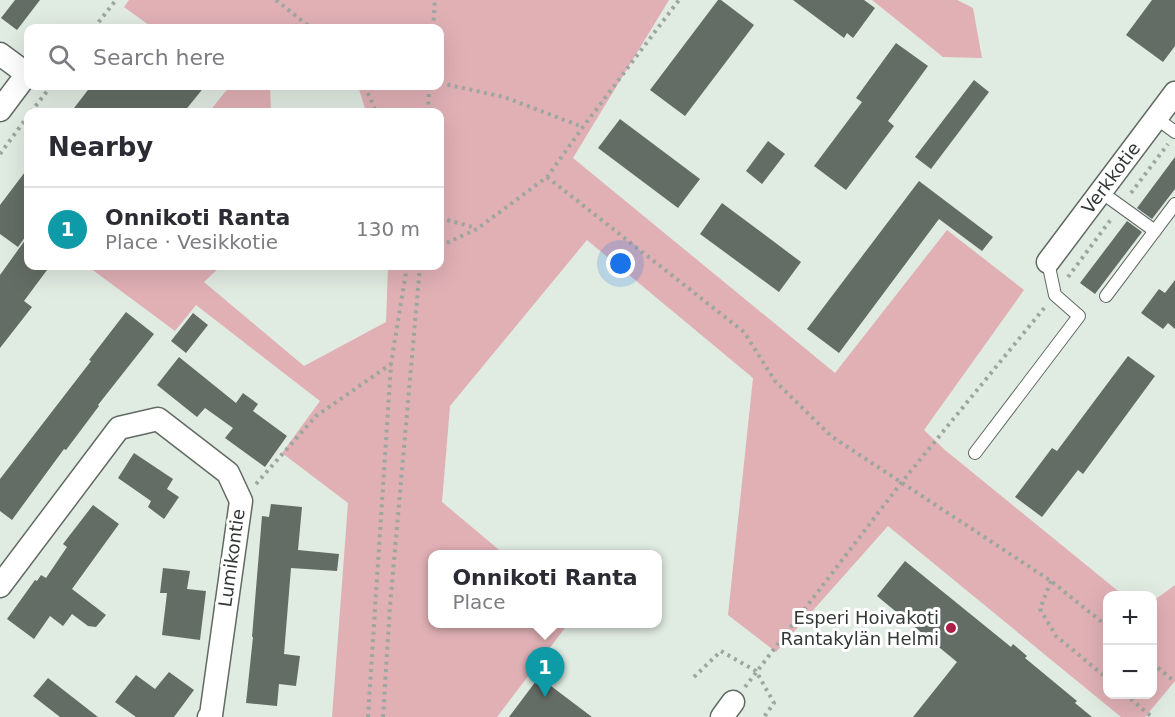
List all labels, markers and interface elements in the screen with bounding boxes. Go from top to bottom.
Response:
search box [24,24,444,90]
icon: search [45,41,78,74]
text: Search here [93,45,225,70]
text: Nearby [48,132,153,162]
street label: Verkkotie [1077,138,1144,218]
text: Onnikoti Ranta [105,205,290,230]
text: 1 [61,217,74,241]
text: 130 m [356,217,420,241]
text: Place · Vesikkotie [105,230,278,254]
your location [606,249,635,278]
street label: Lumikontie [214,507,249,608]
popup [428,550,662,628]
text: Onnikoti Ranta [452,565,638,590]
text: Place [452,590,506,614]
map controls [1103,591,1157,699]
button: + [1103,591,1157,645]
place label: Esperi Hoivakoti Rantakylän Helmi [781,607,939,649]
marker: Esperi Hoivakoti Rantakylän Helmi [944,621,958,635]
button: − [1103,645,1157,699]
pin: 1 [526,648,564,697]

